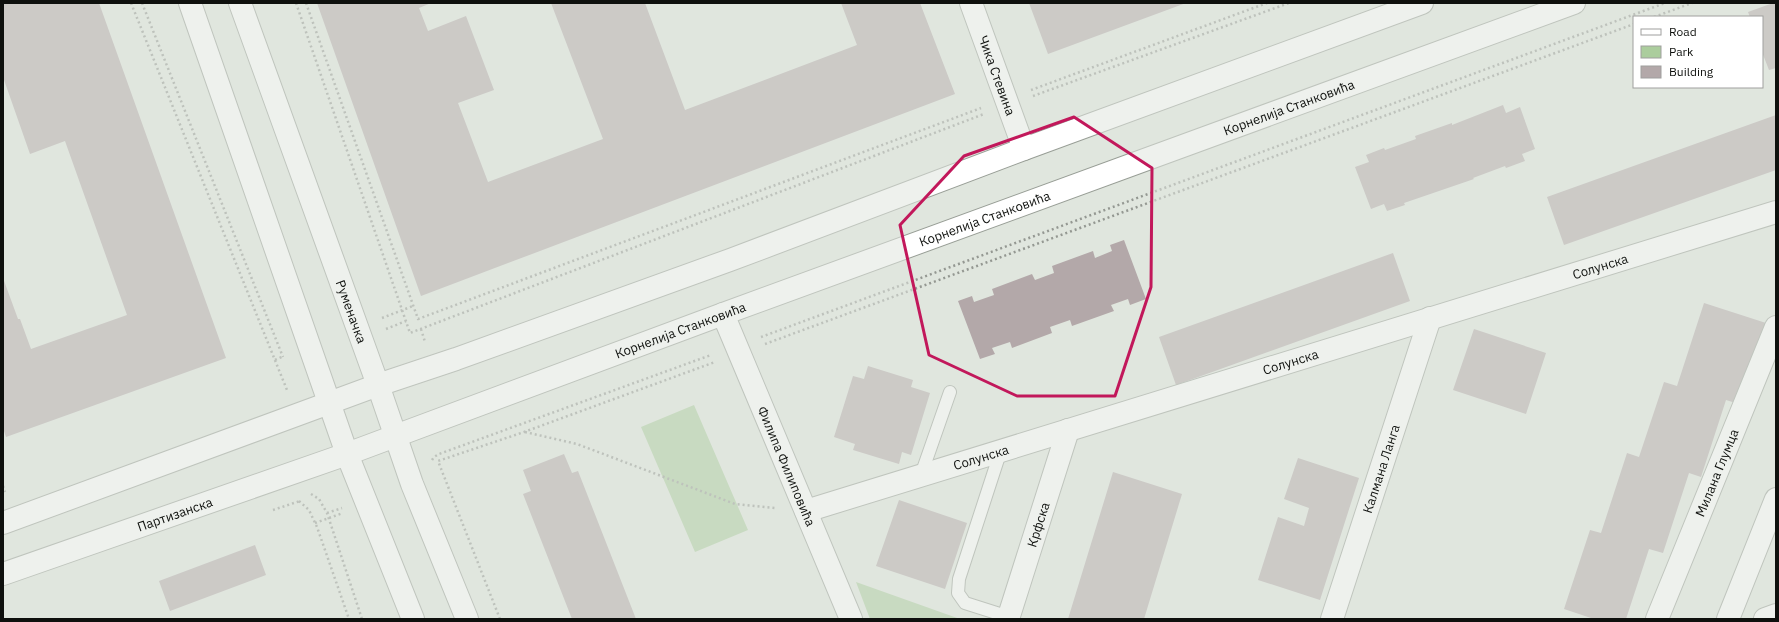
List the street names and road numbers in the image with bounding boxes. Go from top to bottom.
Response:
street label: Чика Стевина [975,33,1020,118]
street label: Корнелија Станковића [1221,75,1357,139]
street label: Корнелија Станковића [917,187,1052,250]
street label: Солунска [1570,250,1630,283]
street label: Руменачка [332,277,371,346]
street label: Корнелија Станковића [613,298,748,362]
street label: Солунска [1261,345,1320,378]
street label: Филипа Филиповића [754,403,820,529]
street label: Калмана Ланга [1358,422,1403,515]
street label: Милана Глумца [1691,426,1742,519]
street label: Солунска [951,441,1011,474]
street label: Партизанска [135,493,215,535]
street label: Крфска [1023,500,1053,549]

